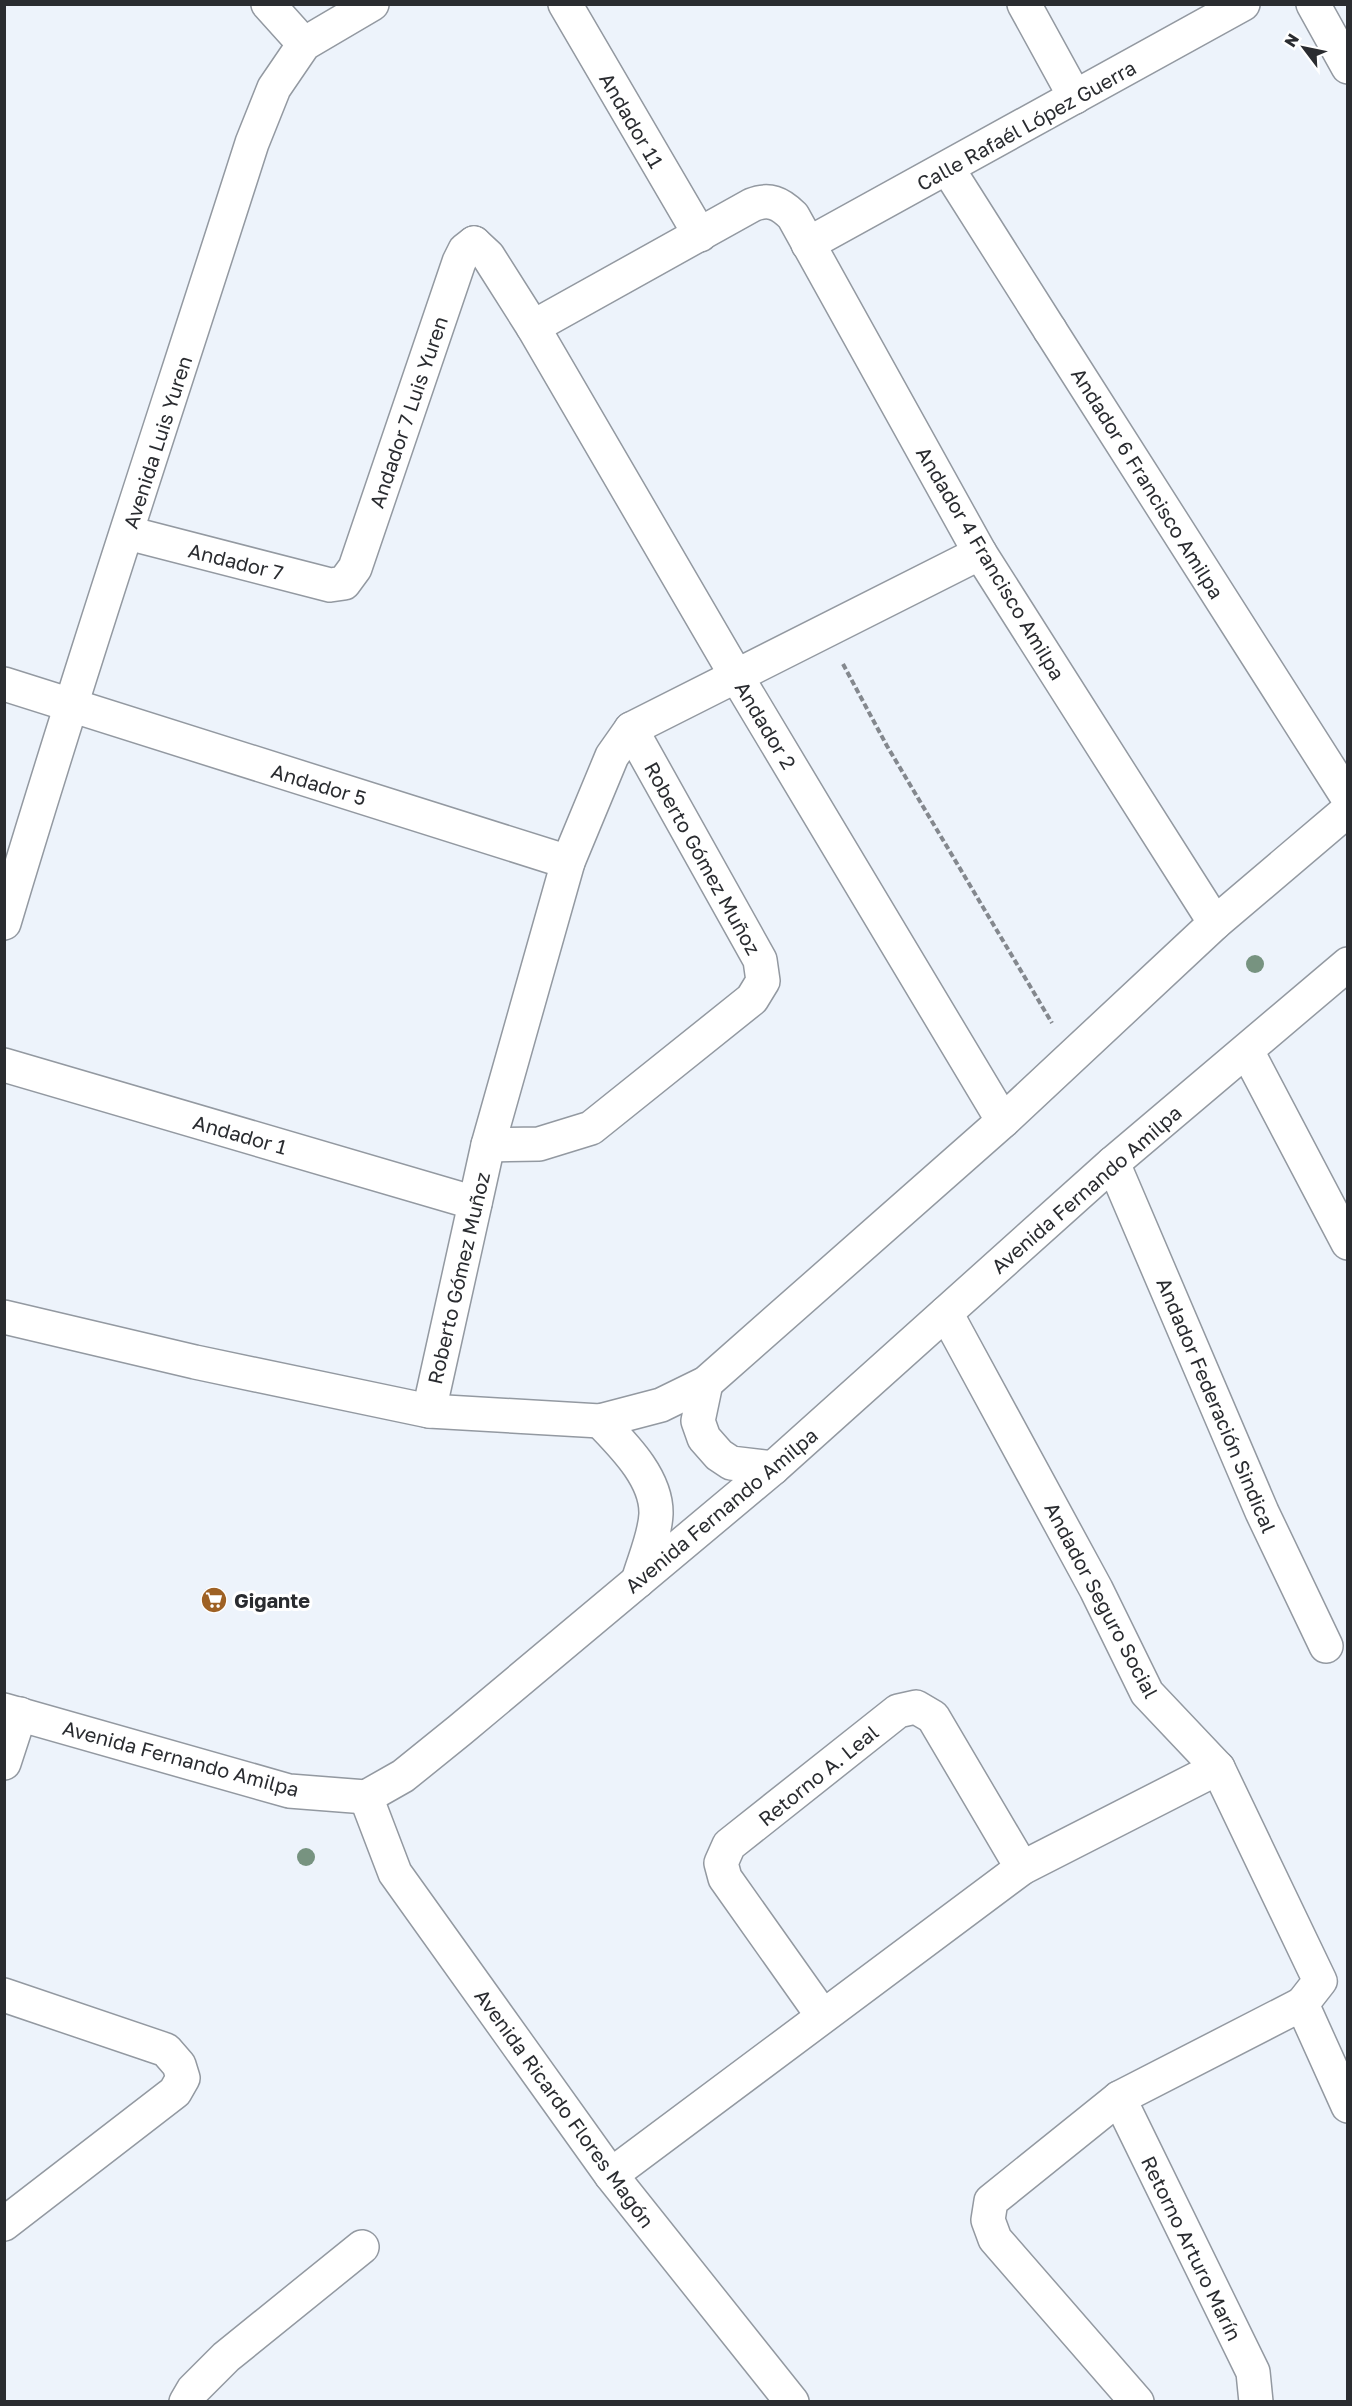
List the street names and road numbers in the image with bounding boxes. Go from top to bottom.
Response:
street label: Calle Rafaél López Guerra [912,55,1140,195]
street label: Andador 11 [595,68,669,172]
street label: Andador 7 Luis Yuren [364,313,452,511]
street label: Avenida Luis Yuren [118,353,196,531]
street label: Andador 6 Francisco Amilpa [1067,363,1229,603]
street label: Andador 4 Francisco Amilpa [912,442,1070,684]
street label: Andador 7 [186,538,286,584]
street label: Andador 2 [730,677,802,773]
street label: Roberto Gómez Muñoz [640,757,766,959]
street label: Andador 5 [269,758,369,810]
street label: Avenida Fernando Amilpa [986,1100,1186,1278]
street label: Andador 1 [190,1109,290,1159]
street label: Roberto Gómez Muñoz [422,1170,494,1386]
street label: Andador Federación Sindical [1152,1274,1282,1536]
street label: Avenida Fernando Amilpa [620,1423,822,1597]
street label: Andador Seguro Social [1040,1498,1164,1702]
street label: Avenida Fernando Amilpa [60,1715,302,1801]
street label: Retorno A. Leal [753,1719,883,1831]
street label: Avenida Ricardo Flores Magón [470,1984,660,2232]
street label: Retorno Arturo Marín [1137,2152,1247,2344]

